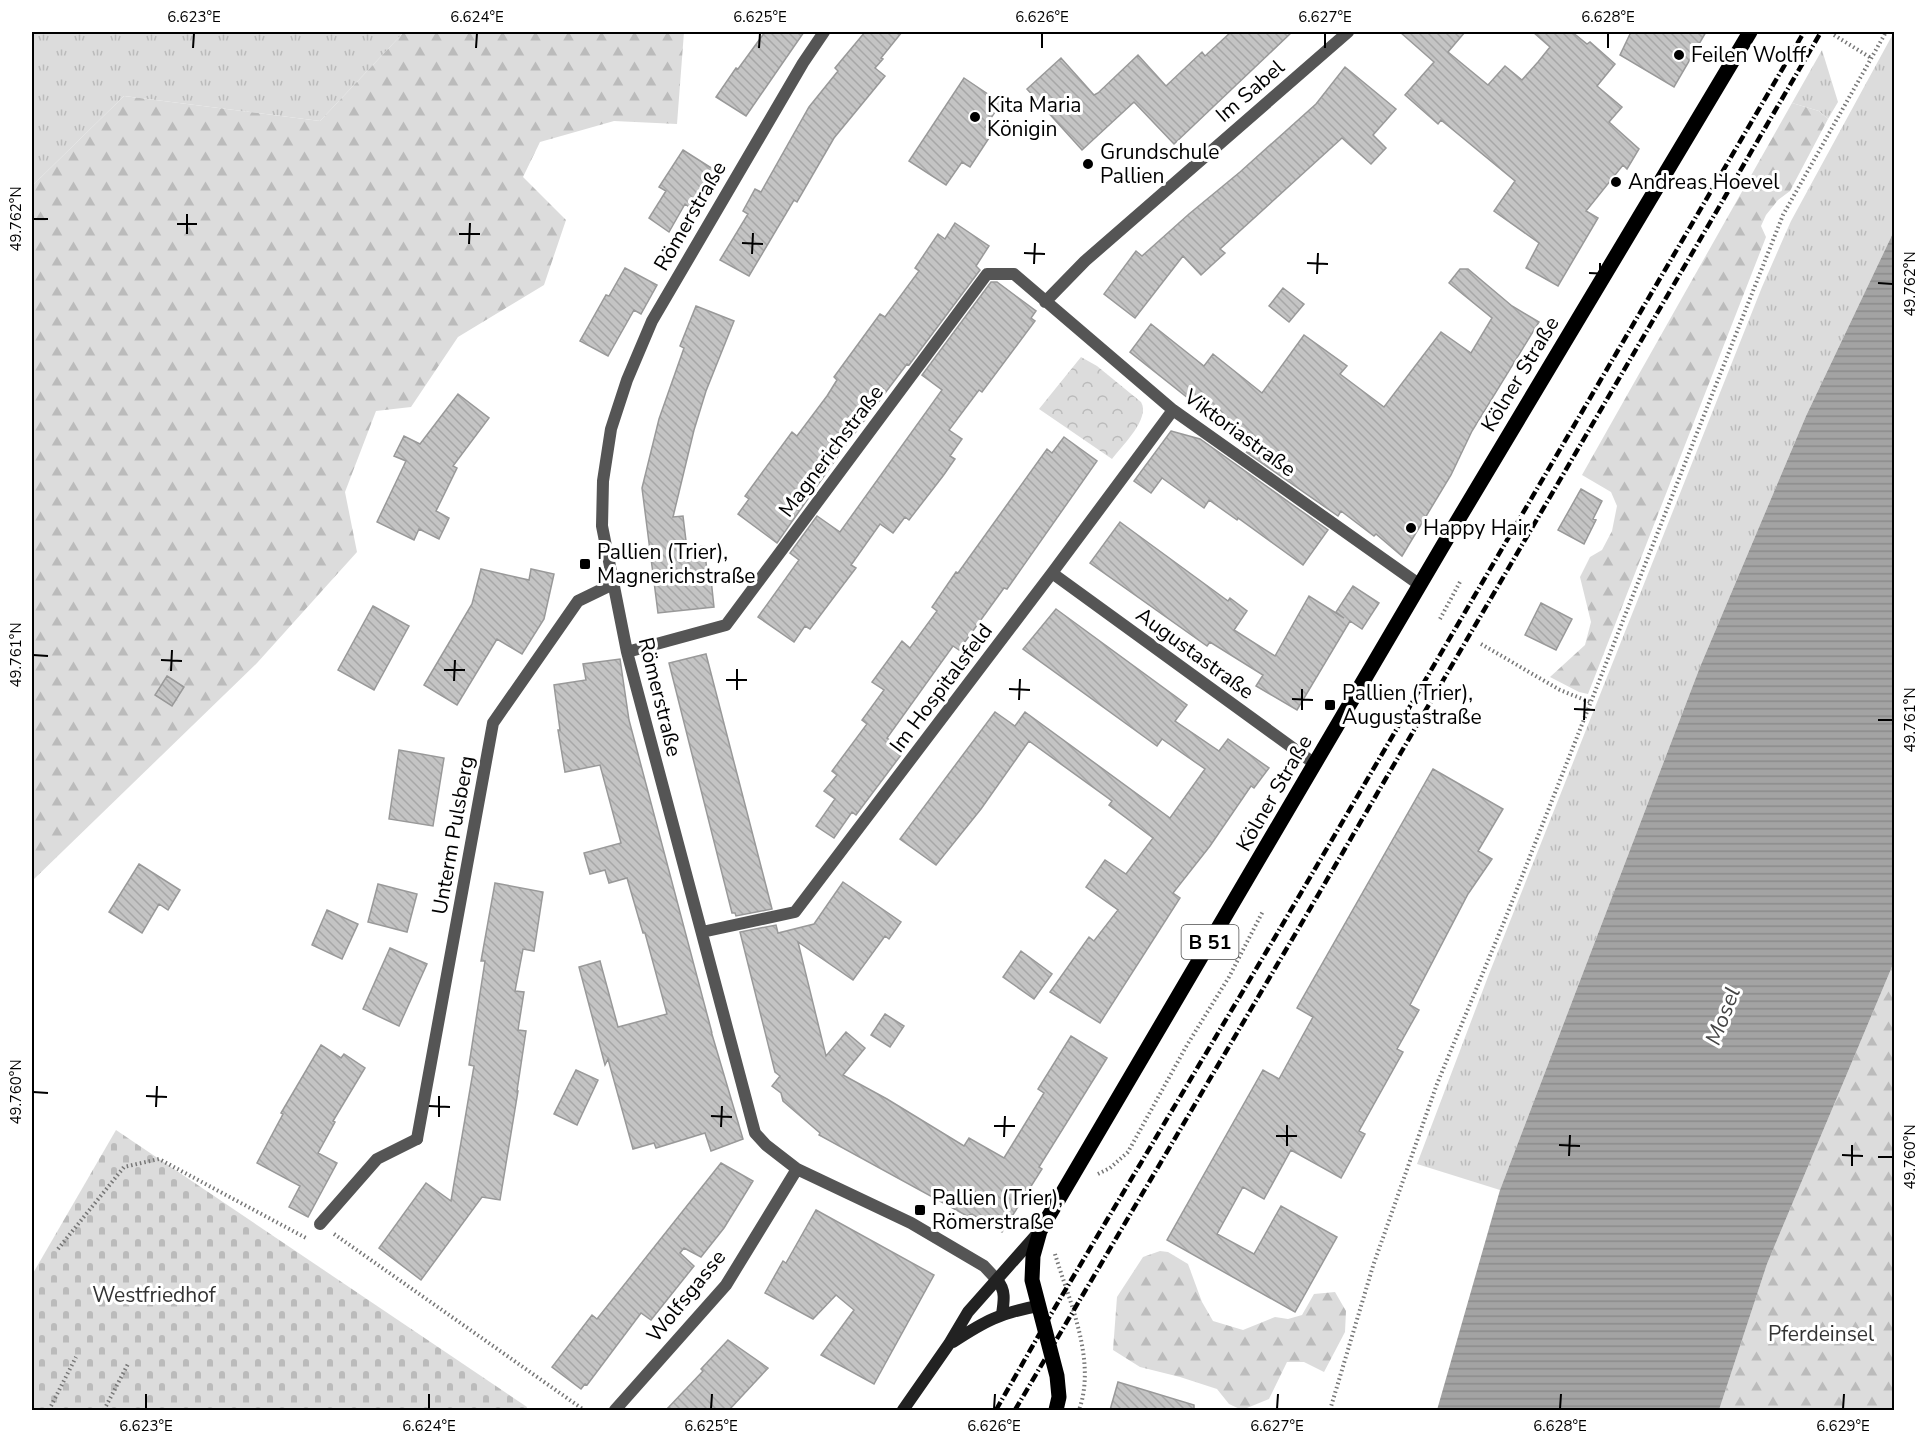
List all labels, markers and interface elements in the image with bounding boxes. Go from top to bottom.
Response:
text: 6.623°E [167,7,221,27]
text: 6.624°E [450,7,504,27]
text: 6.625°E [733,7,787,27]
text: 6.626°E [1015,7,1069,27]
text: 6.627°E [1298,7,1352,27]
text: 6.628°E [1581,7,1635,27]
place label: Feilen Wolff [1691,41,1807,69]
marker: Feilen Wolff [1672,48,1686,62]
street label: Im Sabel [1210,53,1291,129]
place label: Kita Maria Königin [987,91,1081,143]
marker: Kita Maria Königin [968,110,982,124]
place label: Grundschule Pallien [1100,138,1220,190]
street label: Römerstraße [647,156,733,276]
marker: Grundschule Pallien [1081,157,1095,171]
place label: Andreas Hoevel [1628,168,1780,196]
marker: Andreas Hoevel [1609,175,1623,189]
text: 49.762°N [6,186,26,252]
text: 49.762°N [1900,251,1920,317]
street label: Kölner Straße [1475,311,1565,437]
street label: Magnerichstraße [772,379,890,523]
street label: Viktoriastraße [1178,382,1302,483]
place label: Happy Hair [1423,514,1531,542]
marker: Happy Hair [1404,521,1418,535]
place label: Pallien (Trier), Magnerichstraße [597,538,756,590]
marker: Pallien (Trier), Magnerichstraße [578,557,592,571]
street label: Augustastraße [1130,601,1260,705]
street label: Im Hospitalsfeld [883,618,999,758]
text: 49.761°N [6,622,26,688]
street label: Römerstraße [632,634,688,760]
place label: Pallien (Trier), Augustastraße [1342,679,1482,731]
text: 49.761°N [1900,687,1920,753]
marker: Pallien (Trier), Augustastraße [1323,698,1337,712]
street label: Kölner Straße [1229,730,1319,856]
street label: Unterm Pulsberg [425,753,481,917]
road number: B 51 [1182,925,1238,959]
water label: Mosel [1698,983,1748,1049]
text: 49.760°N [6,1059,26,1125]
text: 49.760°N [1900,1124,1920,1190]
place label: Pallien (Trier), Römerstraße [932,1184,1063,1236]
marker: Pallien (Trier), Römerstraße [913,1203,927,1217]
street label: Wolfsgasse [640,1244,732,1348]
park label: Westfriedhof [92,1281,217,1309]
park label: Pferdeinsel [1768,1320,1875,1348]
text: 6.623°E [119,1416,173,1436]
text: 6.624°E [402,1416,456,1436]
text: 6.625°E [684,1416,738,1436]
text: 6.626°E [967,1416,1021,1436]
text: 6.627°E [1250,1416,1304,1436]
text: 6.628°E [1533,1416,1587,1436]
text: 6.629°E [1816,1416,1870,1436]

